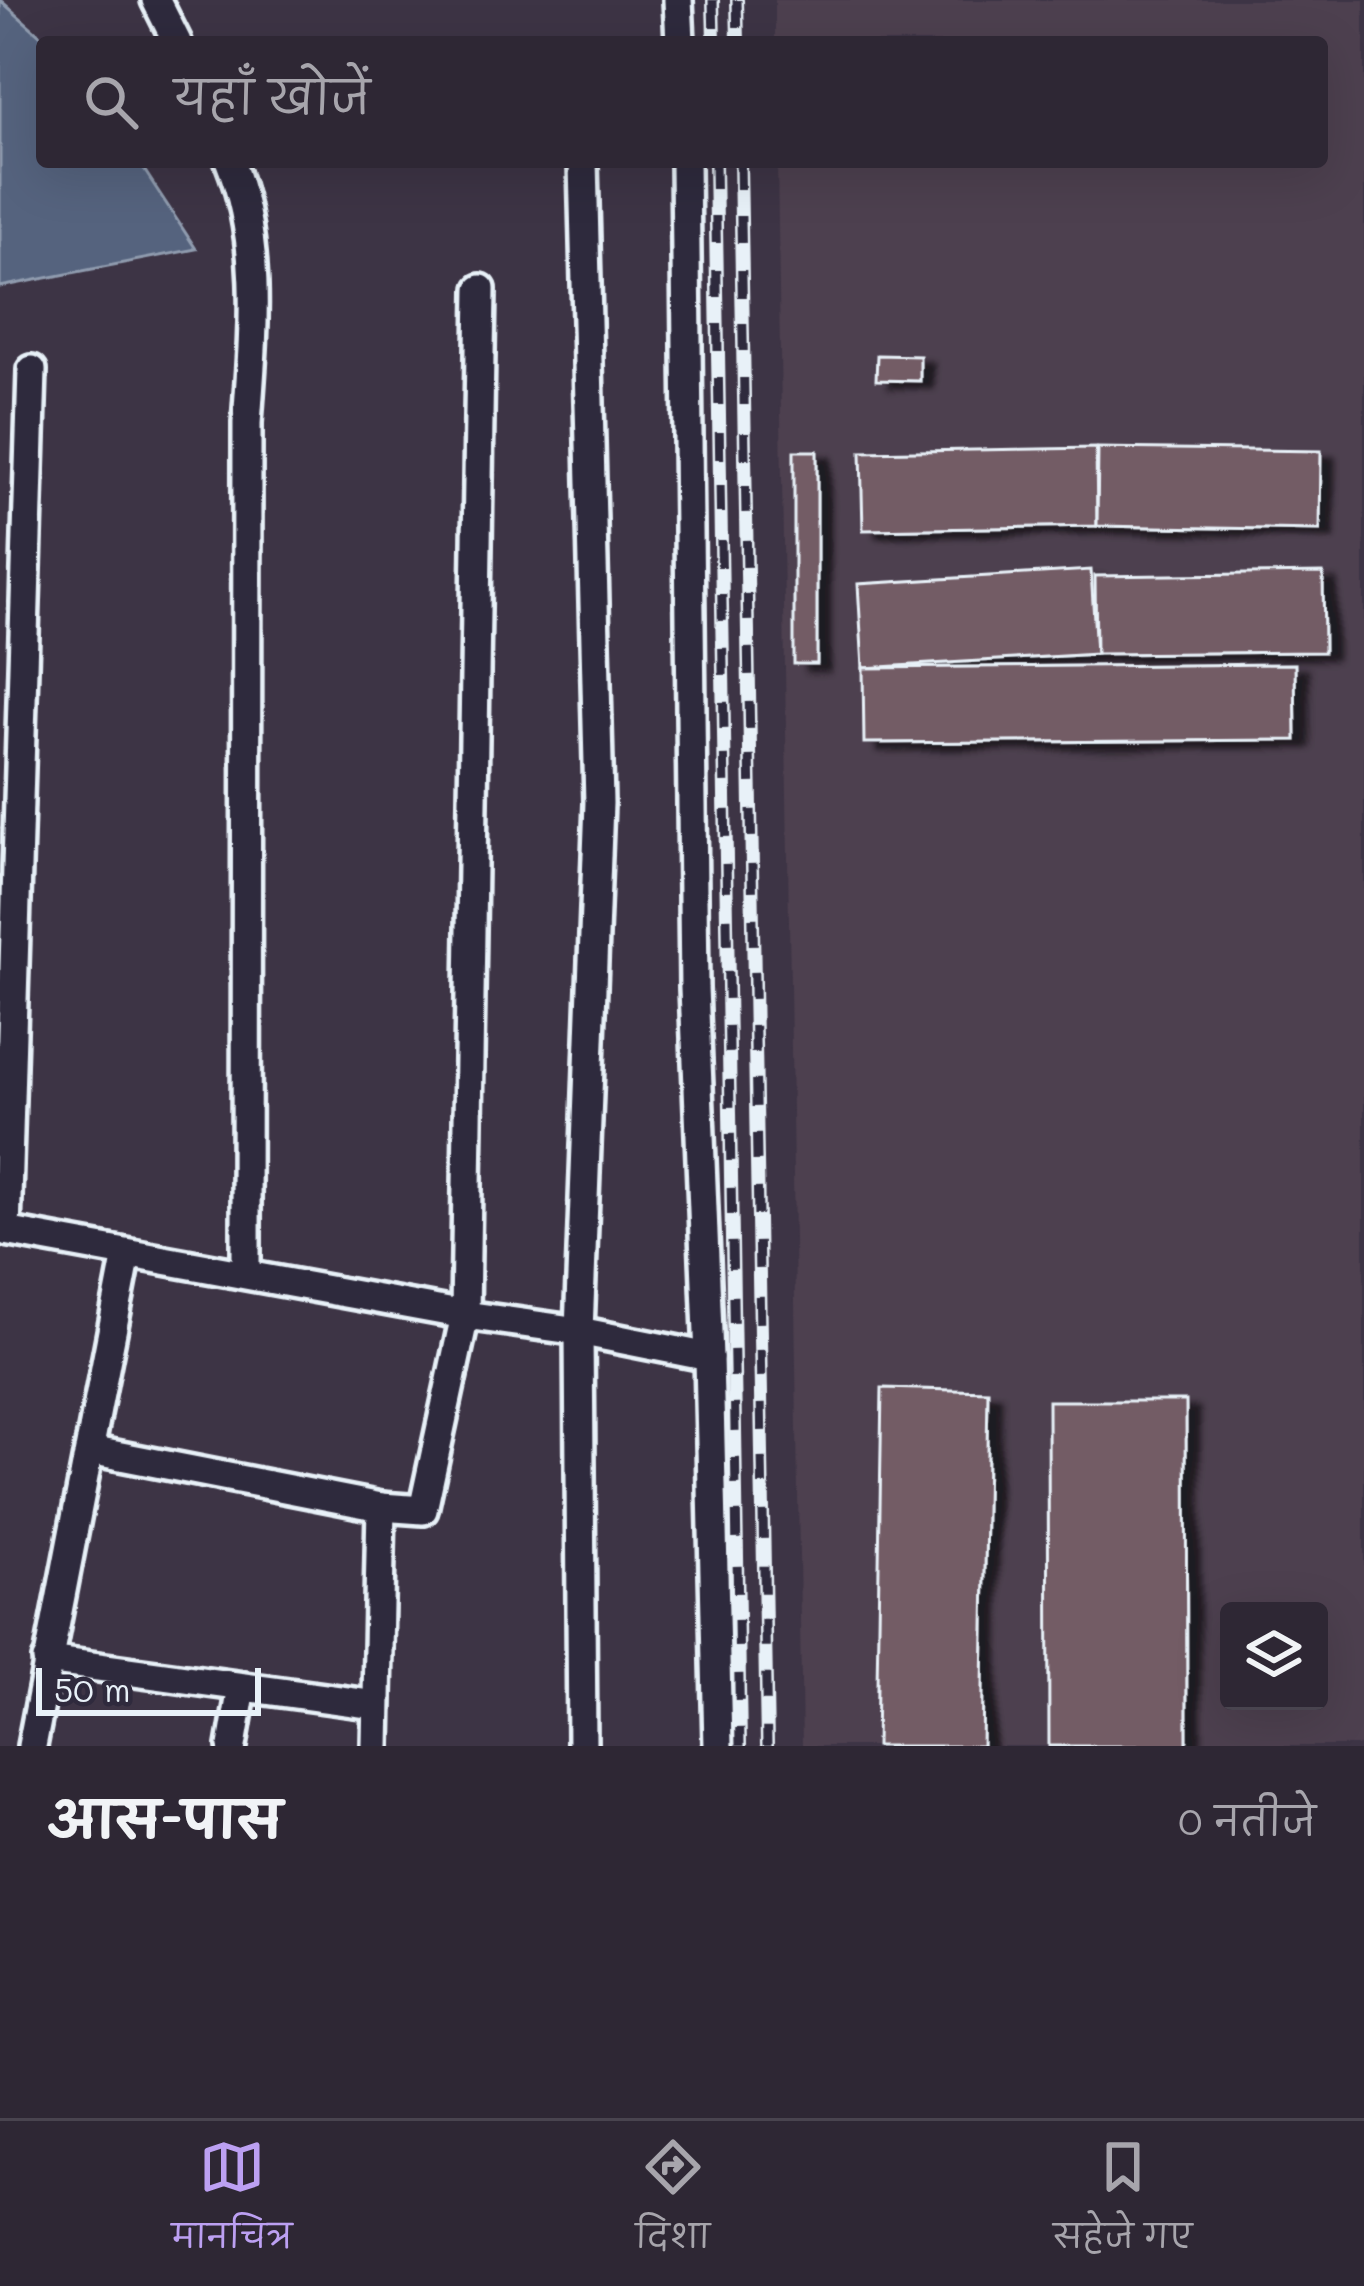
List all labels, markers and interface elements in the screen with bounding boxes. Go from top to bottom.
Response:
search box [36,36,1328,168]
text: यहाँ खोजें [174,67,370,125]
icon: search [78,69,144,135]
map controls [1220,1602,1328,1710]
button: layers [1220,1602,1328,1710]
scale bar [36,1662,261,1715]
text: 50 m [54,1667,130,1710]
text: आस-पास [48,1784,282,1851]
text: 0 नतीजे [1178,1794,1316,1845]
tab: मानचित्र [171,2134,293,2273]
tab: दिशा [636,2134,710,2273]
tab: सहेजे गए [1053,2134,1193,2273]

